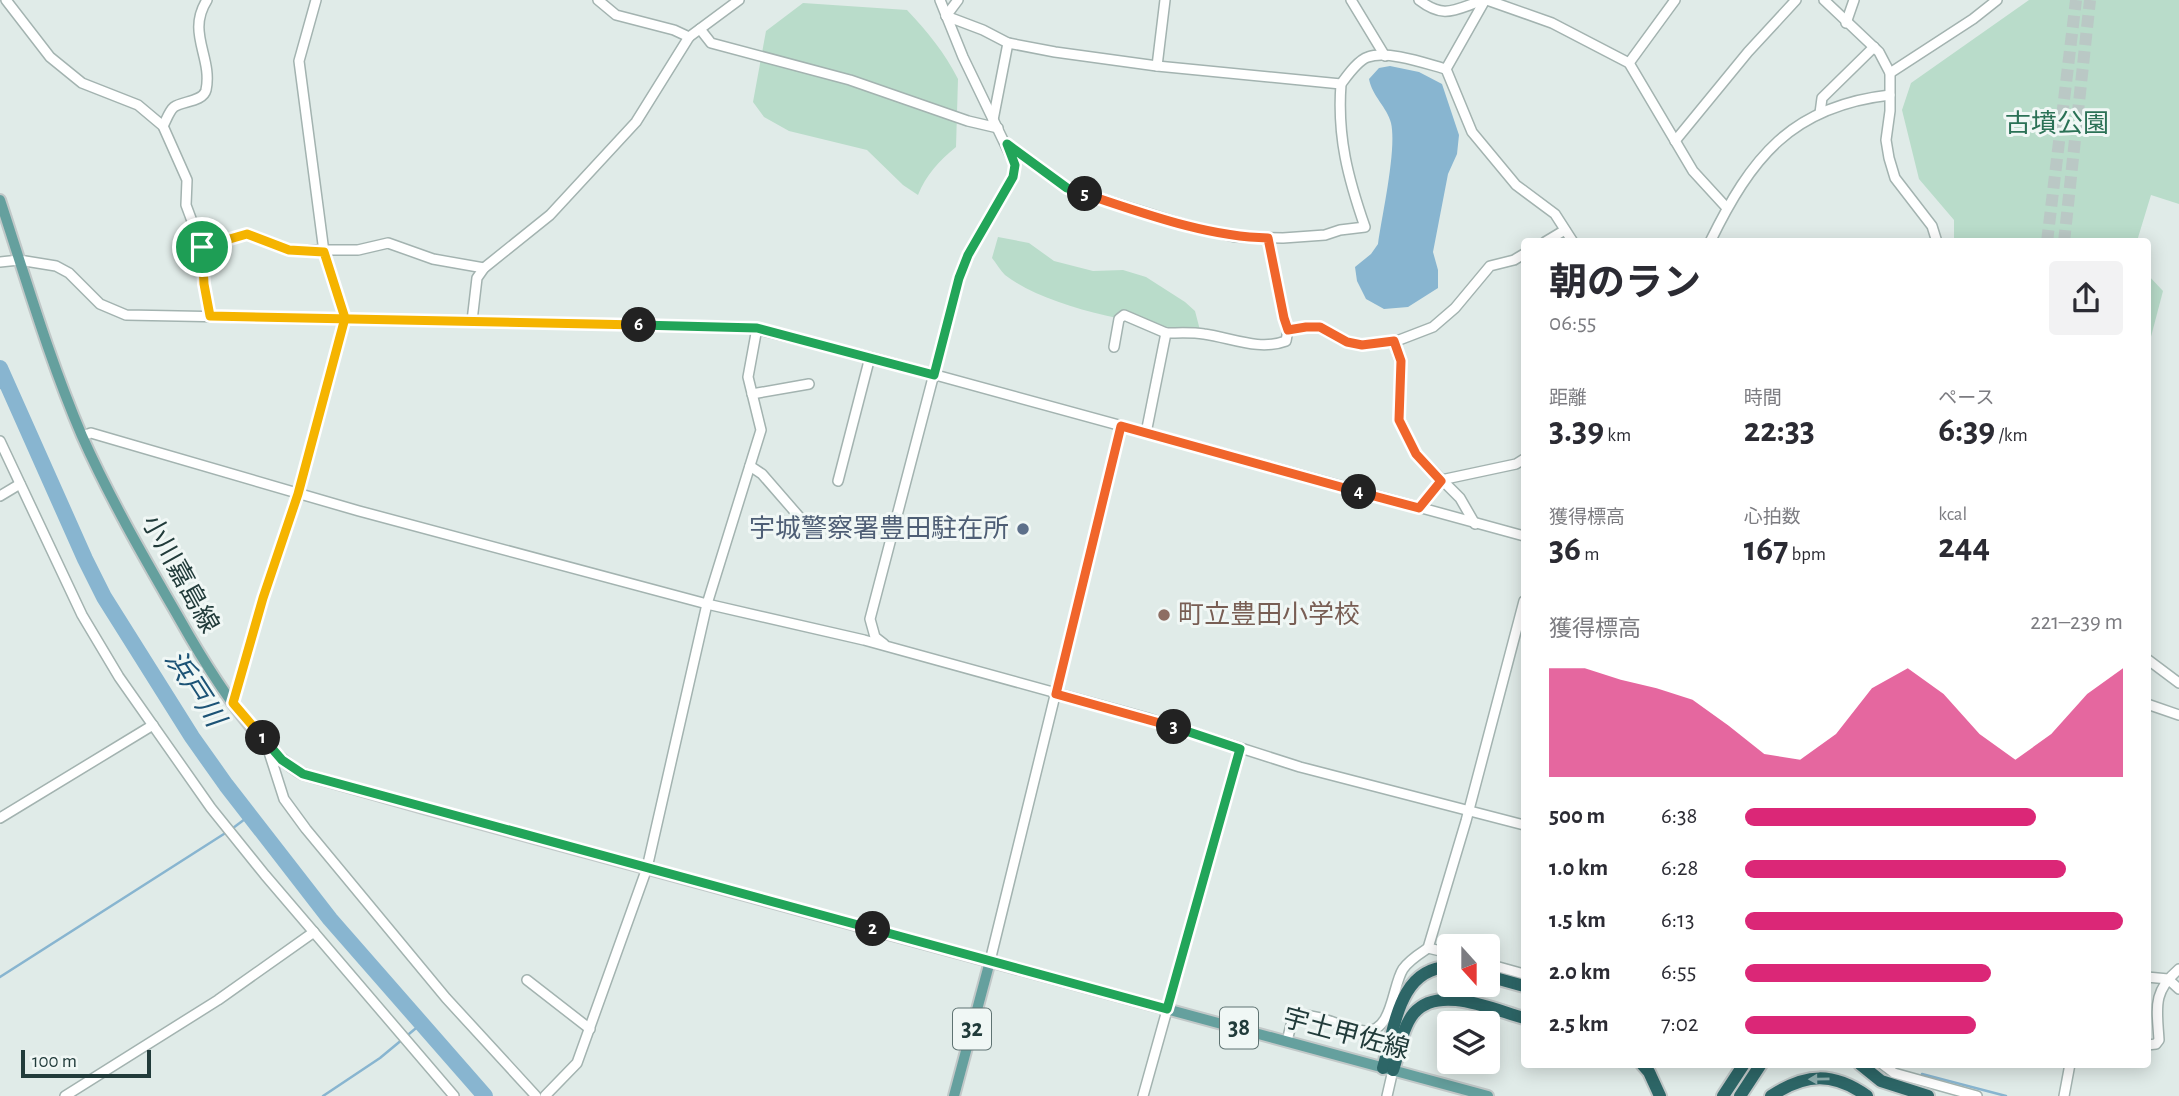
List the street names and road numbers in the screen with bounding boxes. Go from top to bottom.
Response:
street label: 小川嘉島線 [137,510,225,637]
street label: 宇土甲佐線 [1280,1004,1412,1063]
road number: 38 [1220,1008,1258,1048]
road number: 32 [953,1009,991,1050]

